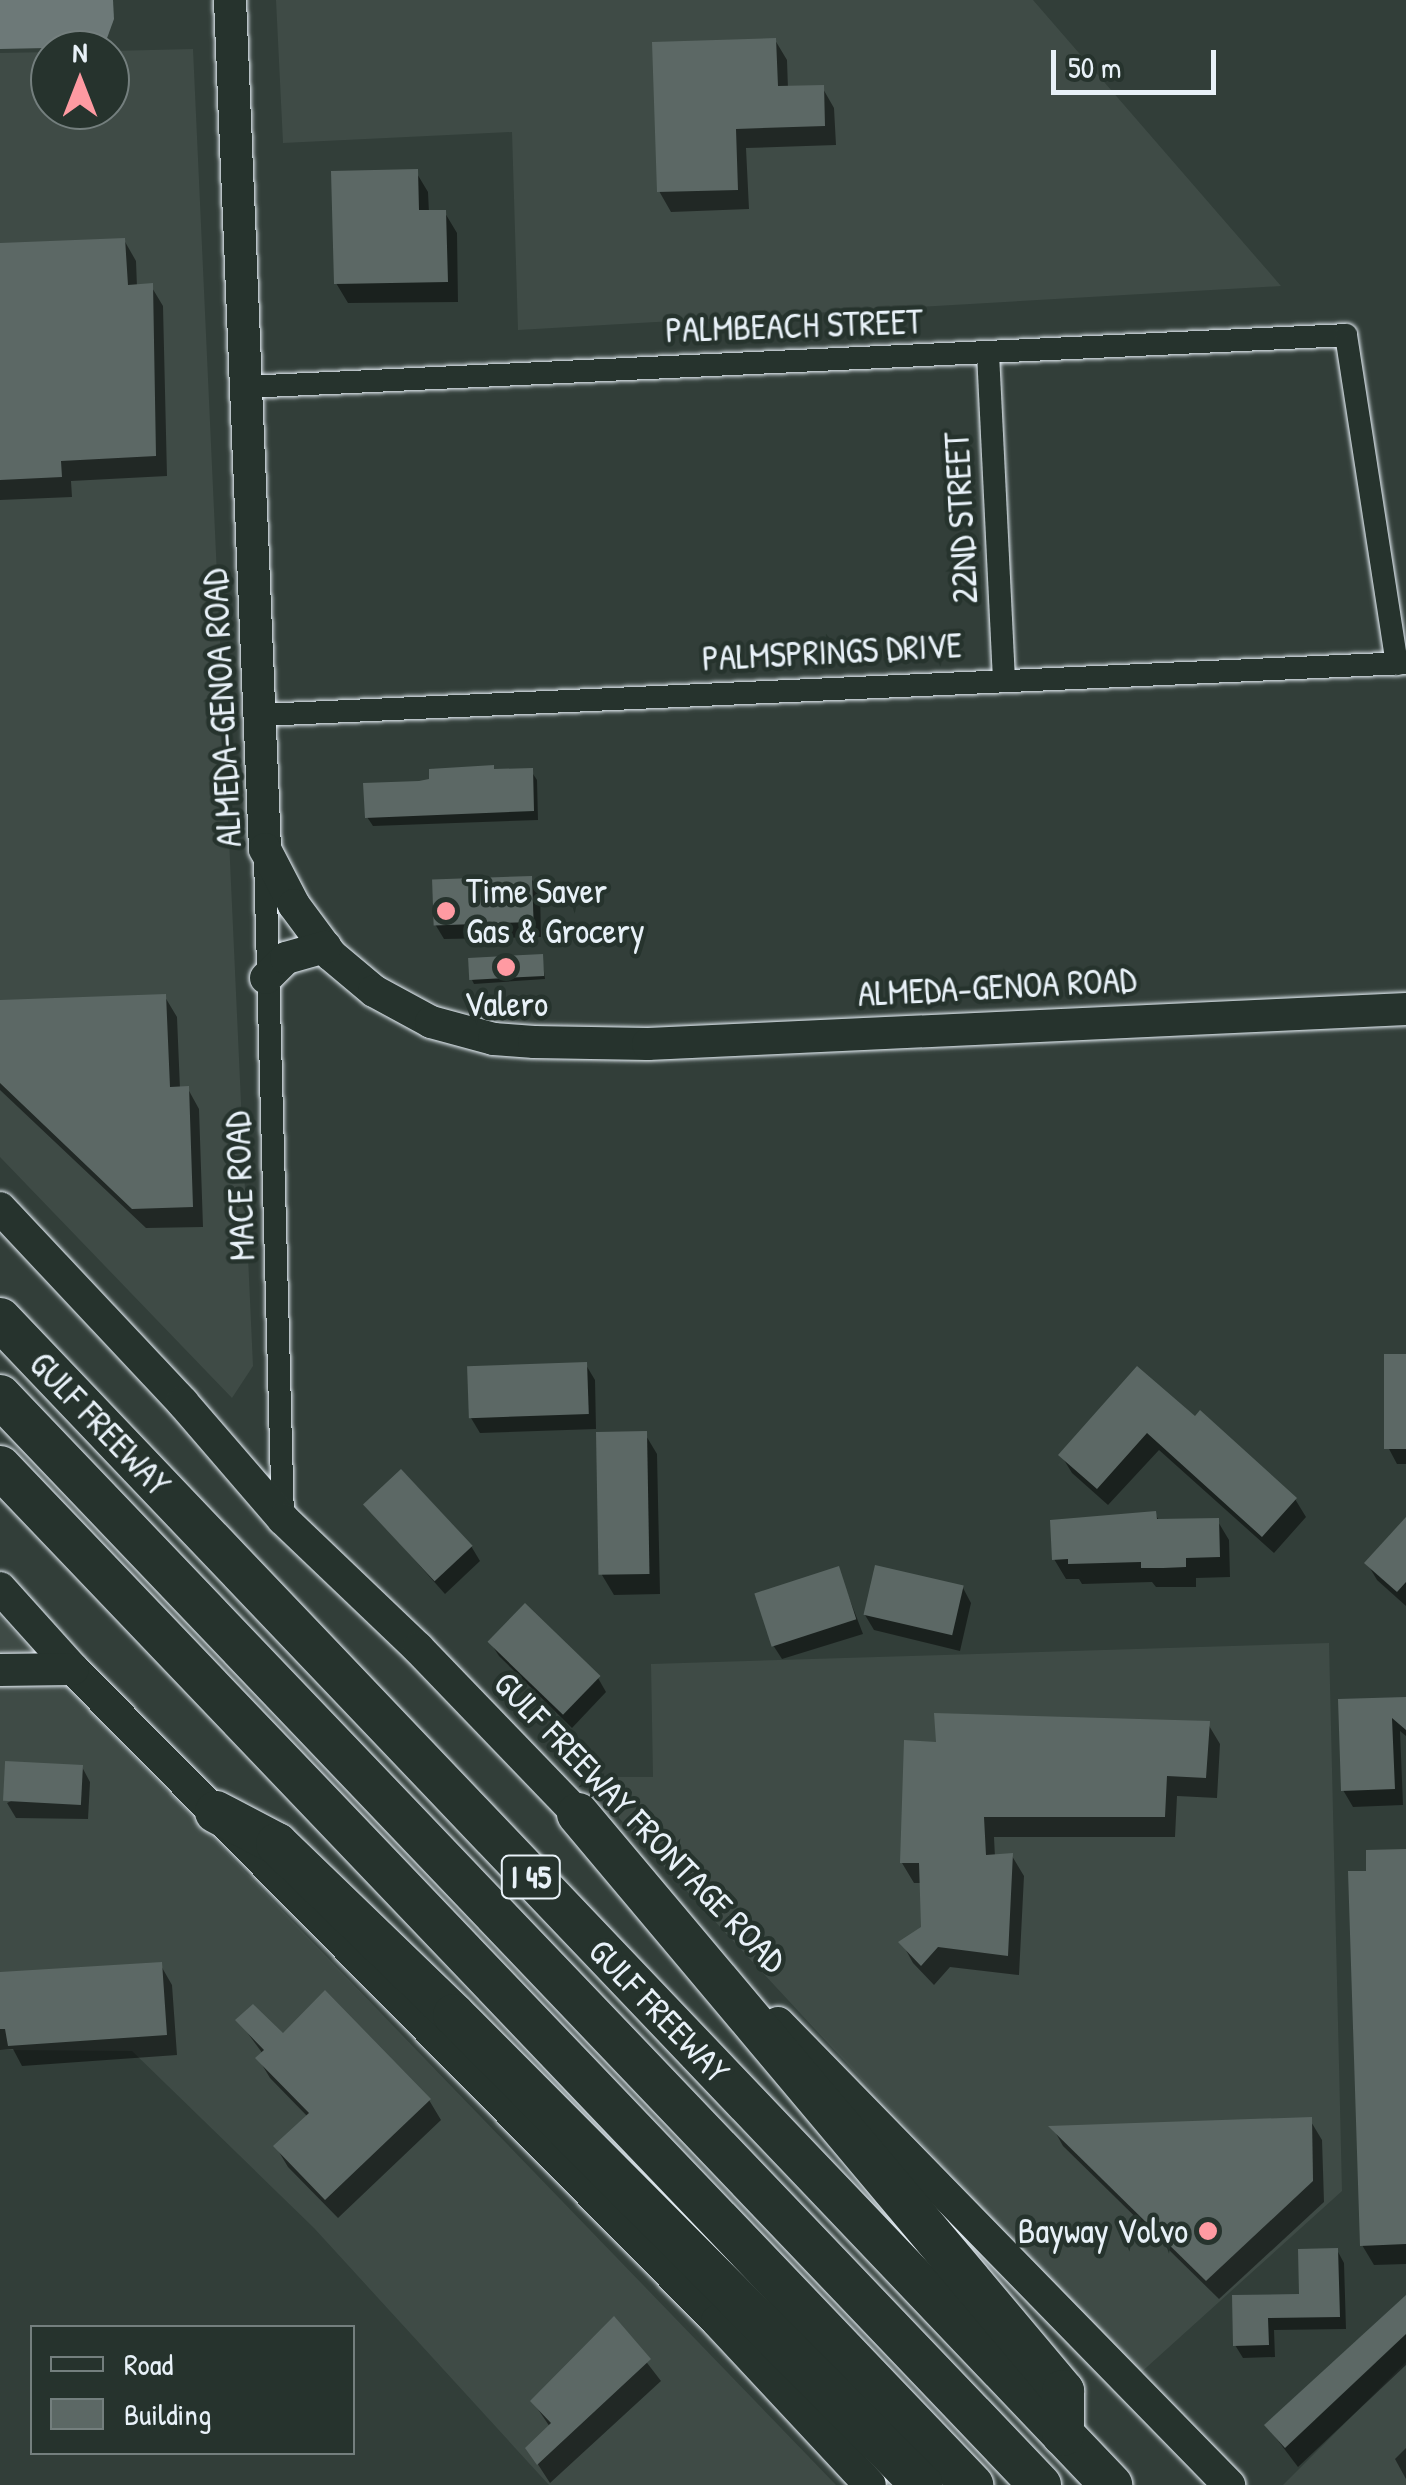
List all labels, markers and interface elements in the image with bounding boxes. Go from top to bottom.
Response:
north arrow [30,30,130,130]
scale bar [1056,30,1221,92]
text: N [73,33,87,71]
text: 50 m [1068,47,1121,87]
street label: PALMBEACH STREET [665,301,923,351]
street label: 22ND STREET [936,431,986,605]
street label: ALMEDA-GENOA ROAD [194,568,250,848]
street label: PALMSPRINGS DRIVE [701,624,963,680]
place label: Time Saver Gas & Grocery [466,870,645,952]
marker: Time Saver Gas & Grocery [435,900,457,922]
marker: Valero [495,956,517,978]
street label: ALMEDA-GENOA ROAD [857,959,1137,1015]
place label: Valero [464,983,548,1025]
street label: MACE ROAD [216,1110,264,1262]
street label: GULF FREEWAY [21,1343,179,1505]
street label: GULF FREEWAY FRONTAGE ROAD [485,1663,795,1981]
road number: I 45 [498,1850,564,1904]
street label: GULF FREEWAY [580,1930,738,2092]
place label: Bayway Volvo [1018,2210,1188,2252]
marker: Bayway Volvo [1197,2220,1219,2242]
legend [30,2325,355,2455]
text: Road [124,2344,173,2384]
text: Building [124,2394,211,2434]

